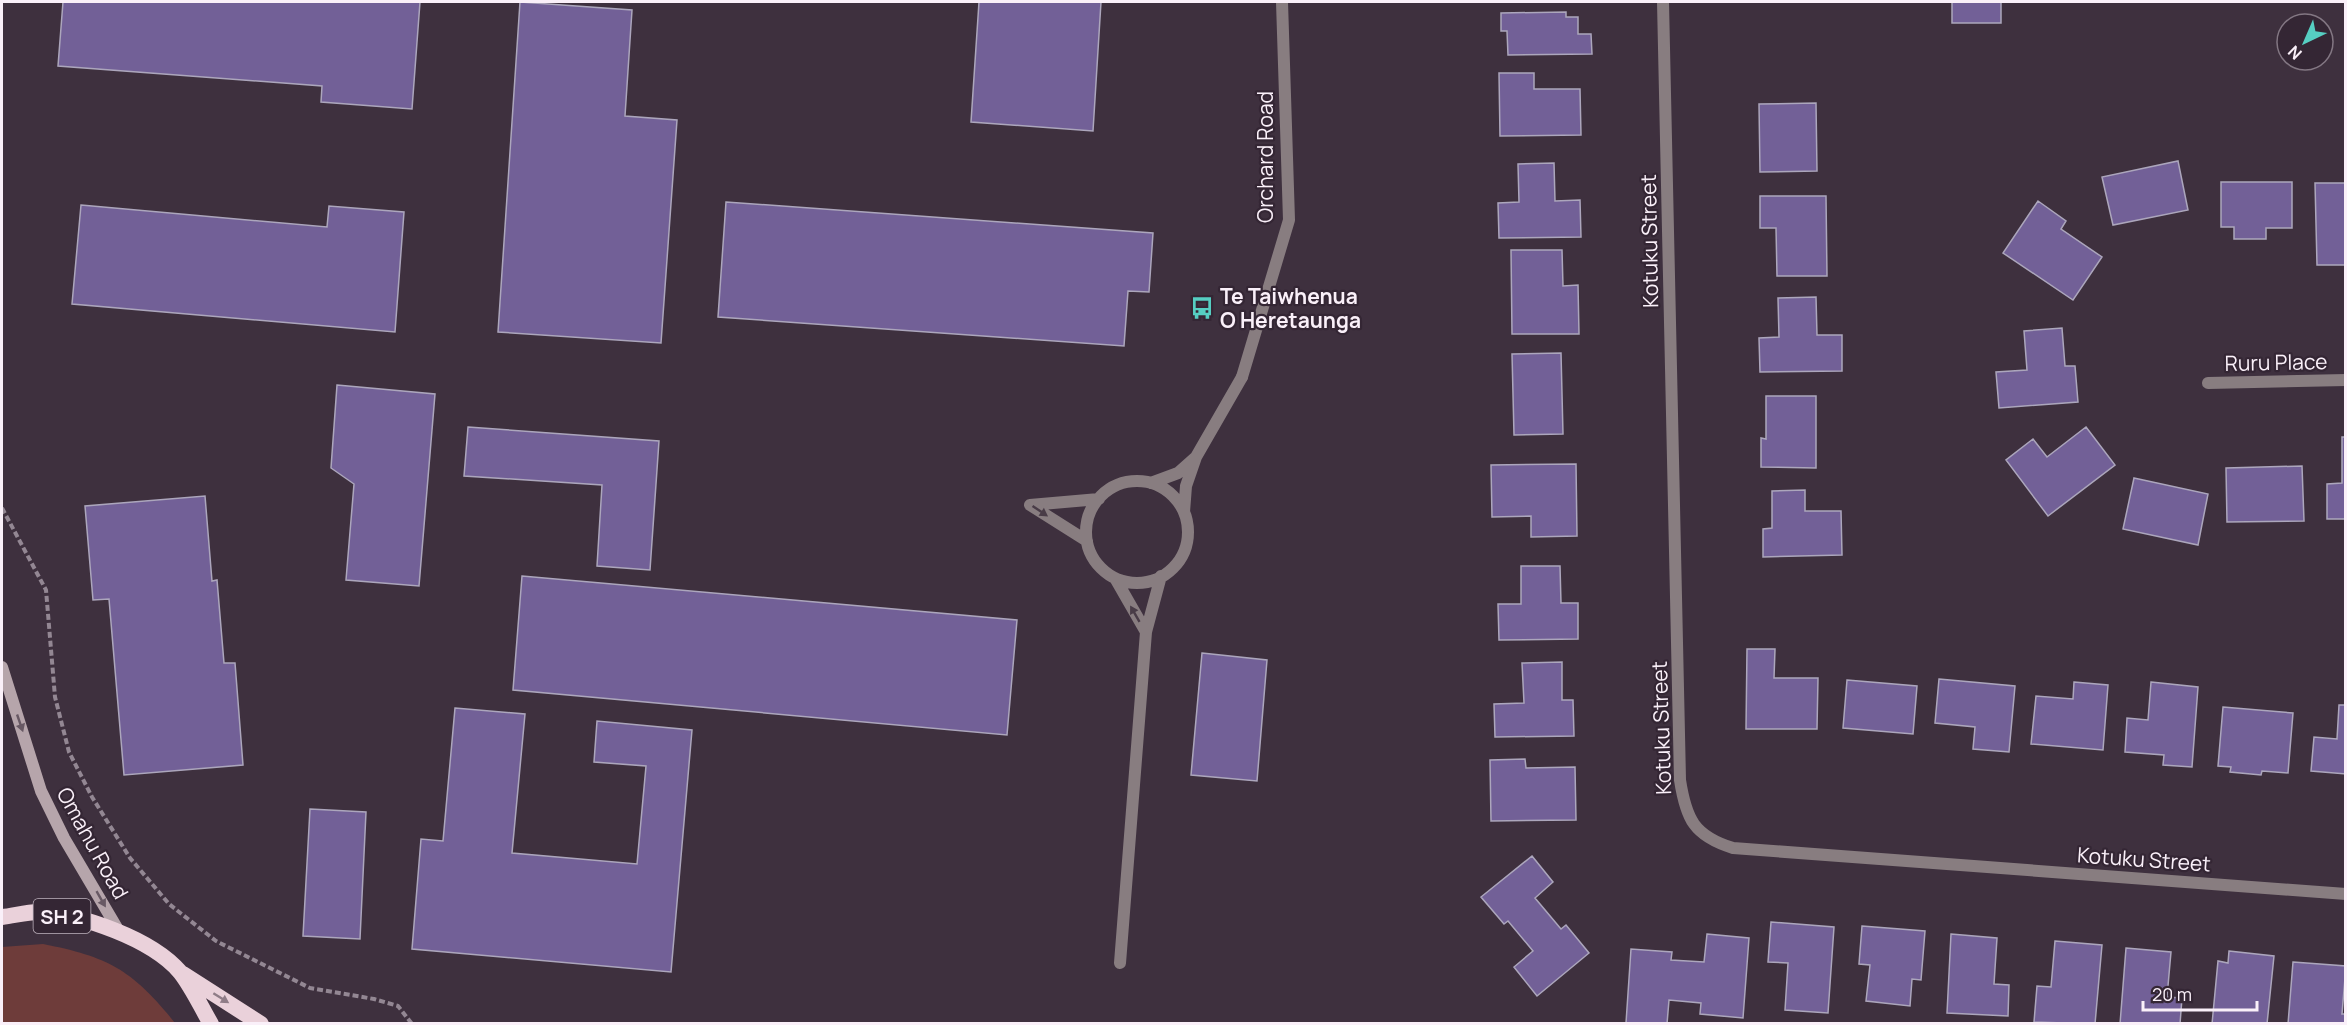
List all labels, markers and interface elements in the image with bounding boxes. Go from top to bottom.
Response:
north arrow [2275,12,2335,72]
text: N [2283,41,2306,65]
street label: Orchard Road [1251,91,1279,223]
street label: Kotuku Street [1634,174,1664,308]
place label: Te Taiwhenua O Heretaunga [1220,282,1361,334]
bus stop icon: Te Taiwhenua O Heretaunga [1189,295,1215,321]
street label: Ruru Place [2224,347,2328,377]
one-way arrow [1031,505,1047,517]
one-way arrow [1130,606,1141,622]
street label: Kotuku Street [1645,661,1677,795]
one-way arrow [16,714,26,732]
street label: Omahu Road [51,782,135,904]
street label: Kotuku Street [2076,840,2212,878]
one-way arrow [96,891,106,908]
road number: SH 2 [34,899,90,933]
scale bar [2143,974,2257,1012]
text: 20 m [2152,982,2192,1006]
one-way arrow [212,992,229,1003]

